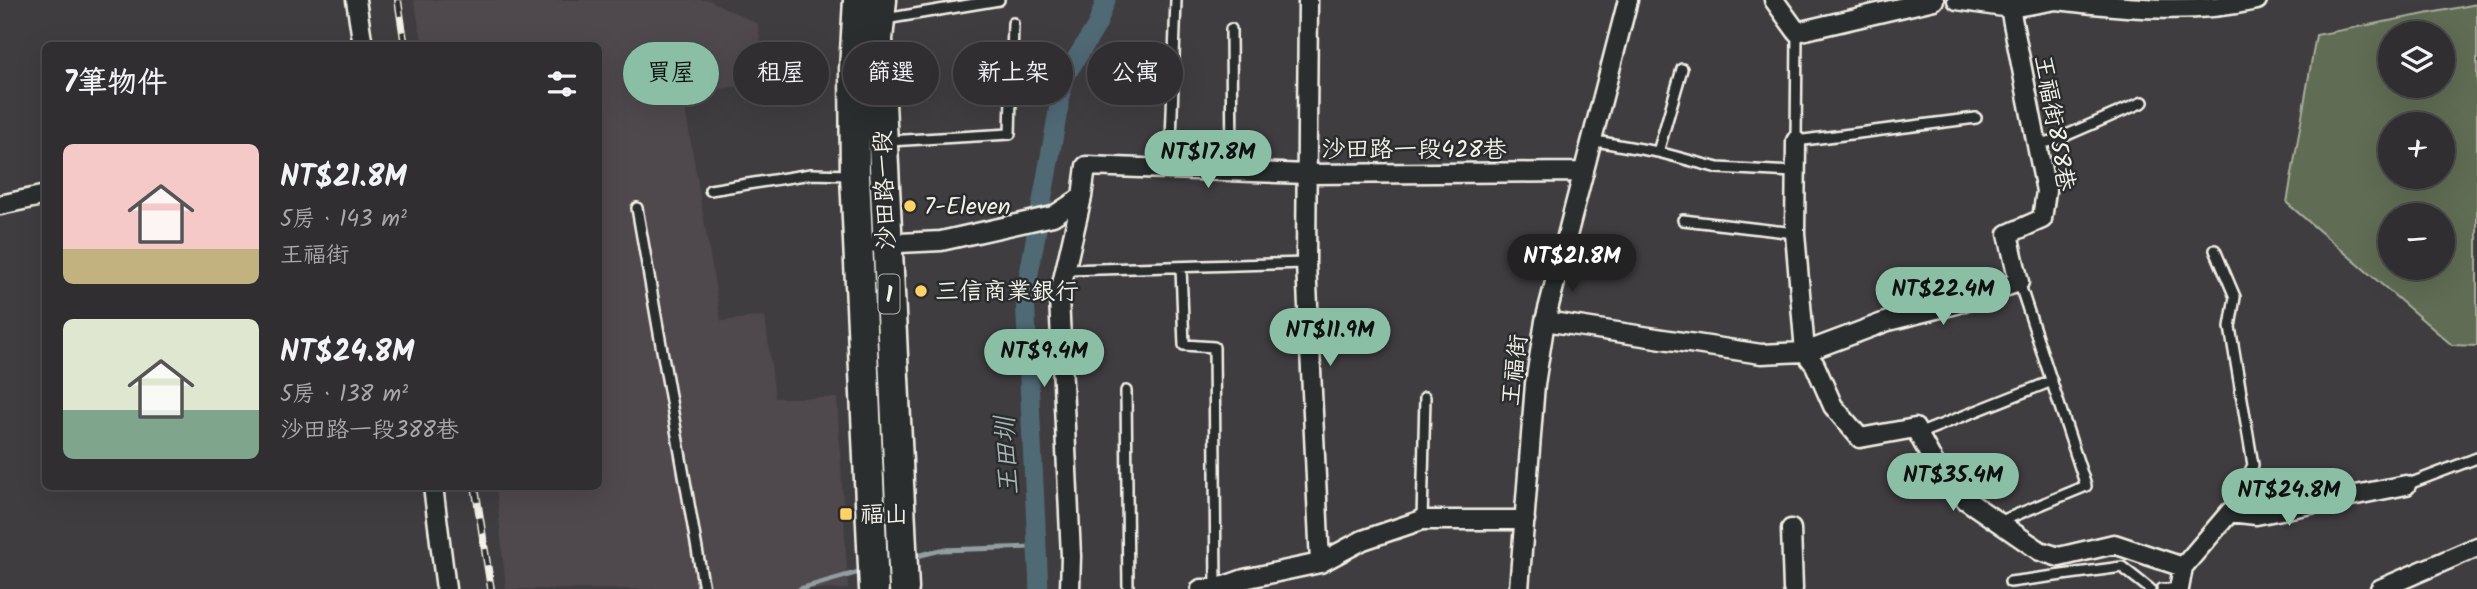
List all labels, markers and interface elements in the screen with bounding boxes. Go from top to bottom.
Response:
map controls [2378,21,2455,280]
button: layers [2378,21,2455,98]
chip: 買屋 [623,42,719,105]
chip: 租屋 [733,42,829,105]
chip: 篩選 [843,42,939,105]
chip: 新上架 [953,42,1073,105]
chip: 公寓 [1087,42,1183,105]
street label: 王福街858巷 [2022,52,2085,194]
text: 7筆物件 [63,60,167,108]
icon: filters [543,65,581,103]
button: + [2378,112,2455,189]
street label: 沙田路一段 [864,129,907,251]
pin: NT$17.8M [1136,130,1280,190]
street label: 沙田路一段428巷 [1321,131,1507,170]
text: NT$17.8M [1161,135,1255,171]
text: NT$21.8M [280,154,407,202]
icon: home [119,172,203,256]
place label: 7-Eleven [924,188,1011,227]
marker: 7-Eleven [902,198,918,214]
text: 5房 · 143 m² [280,202,407,238]
button: − [2378,203,2455,280]
pin: NT$21.8M [1500,234,1644,294]
text: 王福街 [280,238,349,274]
text: NT$21.8M [1523,239,1621,275]
pin: NT$22.4M [1871,268,2015,327]
text: NT$22.4M [1892,272,1994,308]
place label: 三信商業銀行 [935,273,1079,312]
road number: 1 [878,274,900,314]
marker: 三信商業銀行 [913,283,929,299]
pin: NT$11.9M [1258,308,1402,368]
text: NT$11.9M [1285,313,1375,349]
text: NT$24.8M [280,329,414,377]
pin: NT$9.4M [979,330,1109,389]
street label: 王福街 [1492,332,1539,408]
text: NT$9.4M [1000,334,1088,370]
icon: home [119,347,203,431]
text: 5房 · 138 m² [280,377,408,413]
text: 沙田路一段388巷 [280,413,459,449]
water label: 王田圳 [985,413,1031,496]
pin: NT$35.4M [1881,454,2025,513]
text: NT$35.4M [1903,458,2003,494]
pin: NT$24.8M [2217,468,2361,528]
text: NT$24.8M [2238,473,2341,509]
place label: 福山 [860,496,908,535]
marker: 福山 [838,506,854,522]

